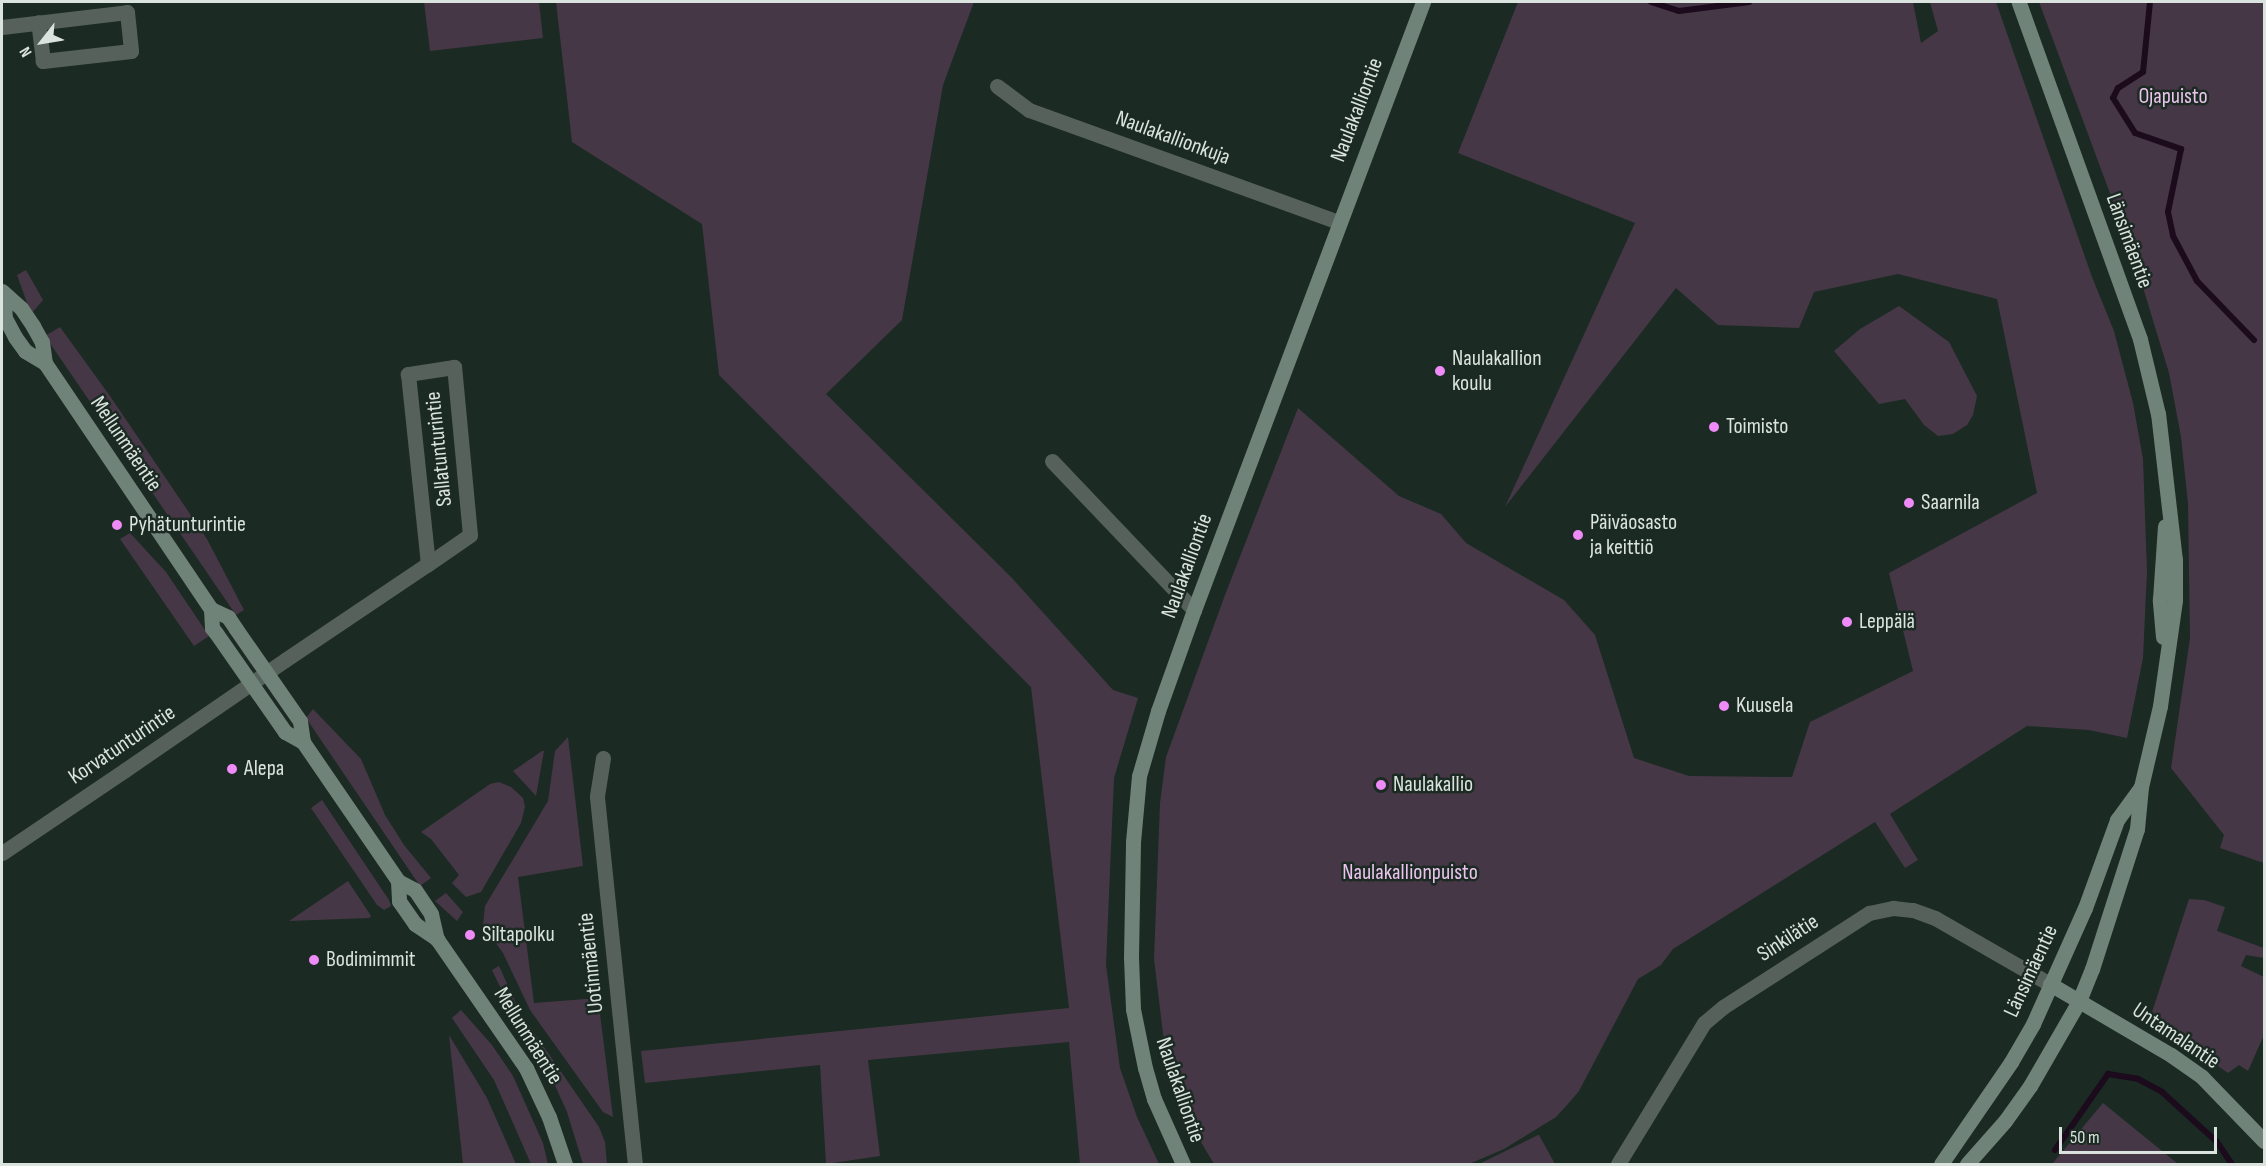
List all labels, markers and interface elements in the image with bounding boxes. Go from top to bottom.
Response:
north arrow [12,12,72,72]
text: N [16,43,36,60]
street label: Naulakalliontie [1325,54,1389,166]
park label: Ojapuisto [2138,84,2208,110]
street label: Naulakallionkuja [1112,105,1234,171]
street label: Länsimäentie [2100,190,2158,292]
place label: Naulakallion koulu [1452,345,1542,396]
marker: Naulakallion koulu [1433,364,1447,378]
street label: Sallatunturintie [420,390,458,508]
street label: Mellunmäentie [84,391,168,497]
place label: Toimisto [1726,414,1788,440]
marker: Toimisto [1707,420,1721,434]
place label: Saarnila [1921,490,1980,516]
marker: Saarnila [1902,496,1916,510]
place label: Päiväosasto ja keittiö [1590,509,1677,560]
street label: Naulakalliontie [1156,510,1218,622]
place label: Pyhätunturintie [129,512,246,538]
marker: Pyhätunturintie [110,518,124,532]
marker: Päiväosasto ja keittiö [1571,528,1585,542]
place label: Leppälä [1859,609,1915,635]
marker: Leppälä [1840,615,1854,629]
place label: Kuusela [1736,693,1793,719]
marker: Kuusela [1717,699,1731,713]
street label: Korvatunturintie [64,700,180,790]
place label: Alepa [244,756,284,782]
marker: Alepa [225,762,239,776]
place label: Naulakallio [1393,772,1473,798]
marker: Naulakallio [1374,778,1388,792]
park label: Naulakallionpuisto [1342,860,1478,886]
street label: Sinkilätie [1752,909,1824,967]
street label: Uotinmäentie [573,911,609,1015]
street label: Länsimäentie [1998,921,2064,1021]
place label: Siltapolku [482,922,555,948]
marker: Siltapolku [463,928,477,942]
place label: Bodimimmit [326,947,415,973]
marker: Bodimimmit [307,953,321,967]
street label: Mellunmäentie [488,983,568,1089]
street label: Untamalantie [2127,997,2225,1075]
street label: Naulakalliontie [1150,1034,1210,1146]
scale bar [2062,1115,2220,1153]
text: 50 m [2070,1127,2100,1148]

